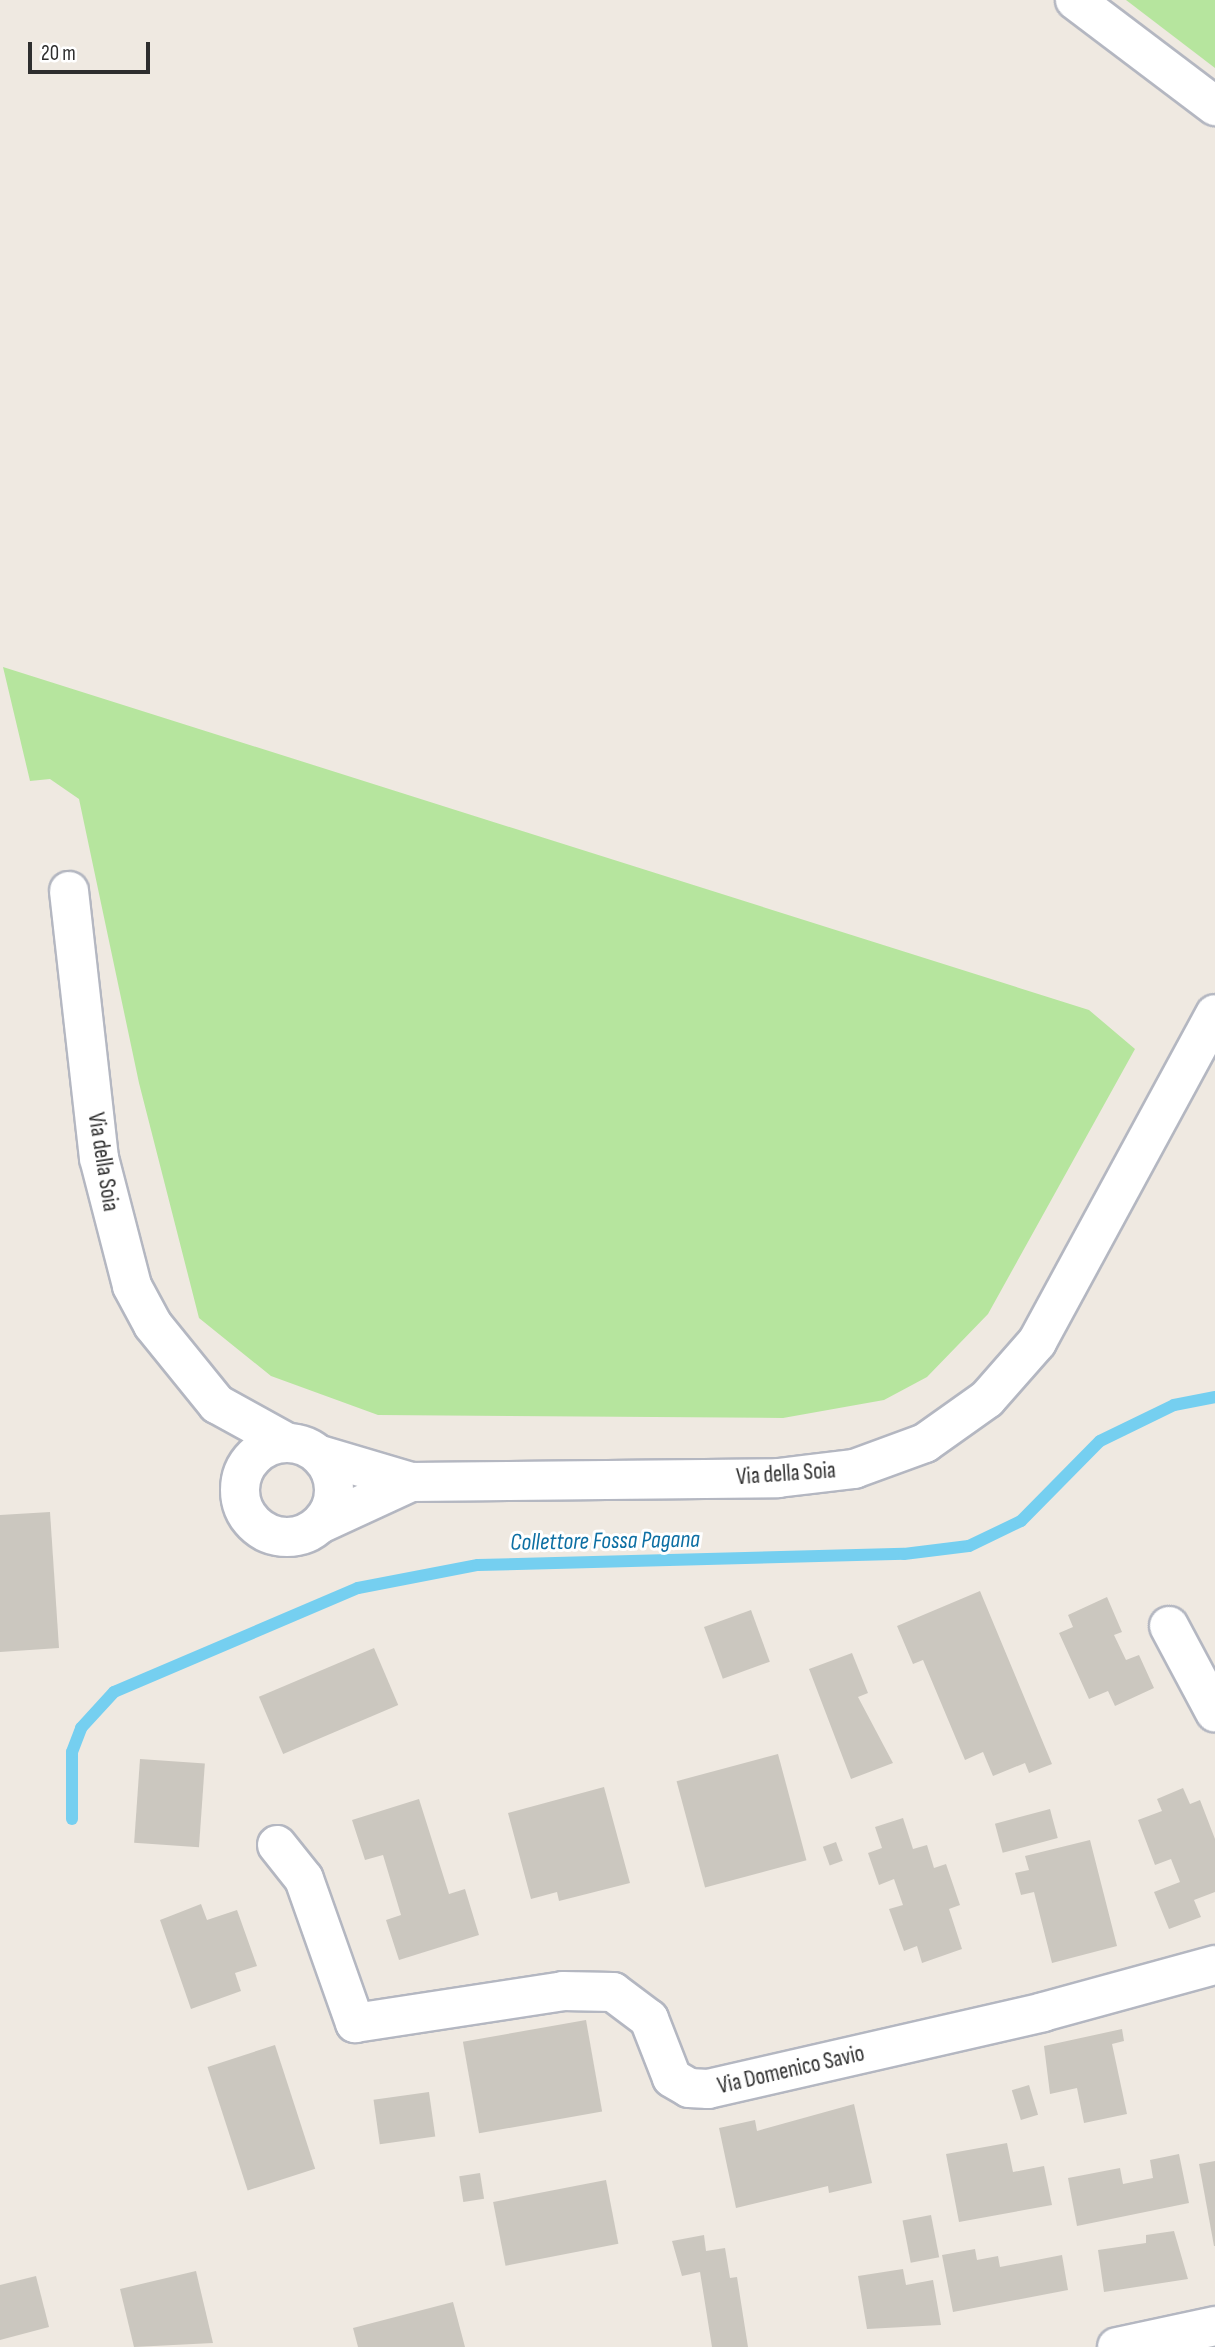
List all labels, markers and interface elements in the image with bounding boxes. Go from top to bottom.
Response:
scale bar [32,28,154,72]
text: 20 m [41,41,76,66]
street label: Via della Soia [82,1111,124,1213]
street label: Via della Soia [735,1457,837,1491]
water label: Collettore Fossa Pagana [510,1525,700,1557]
street label: Via Domenico Savio [715,2040,867,2100]

